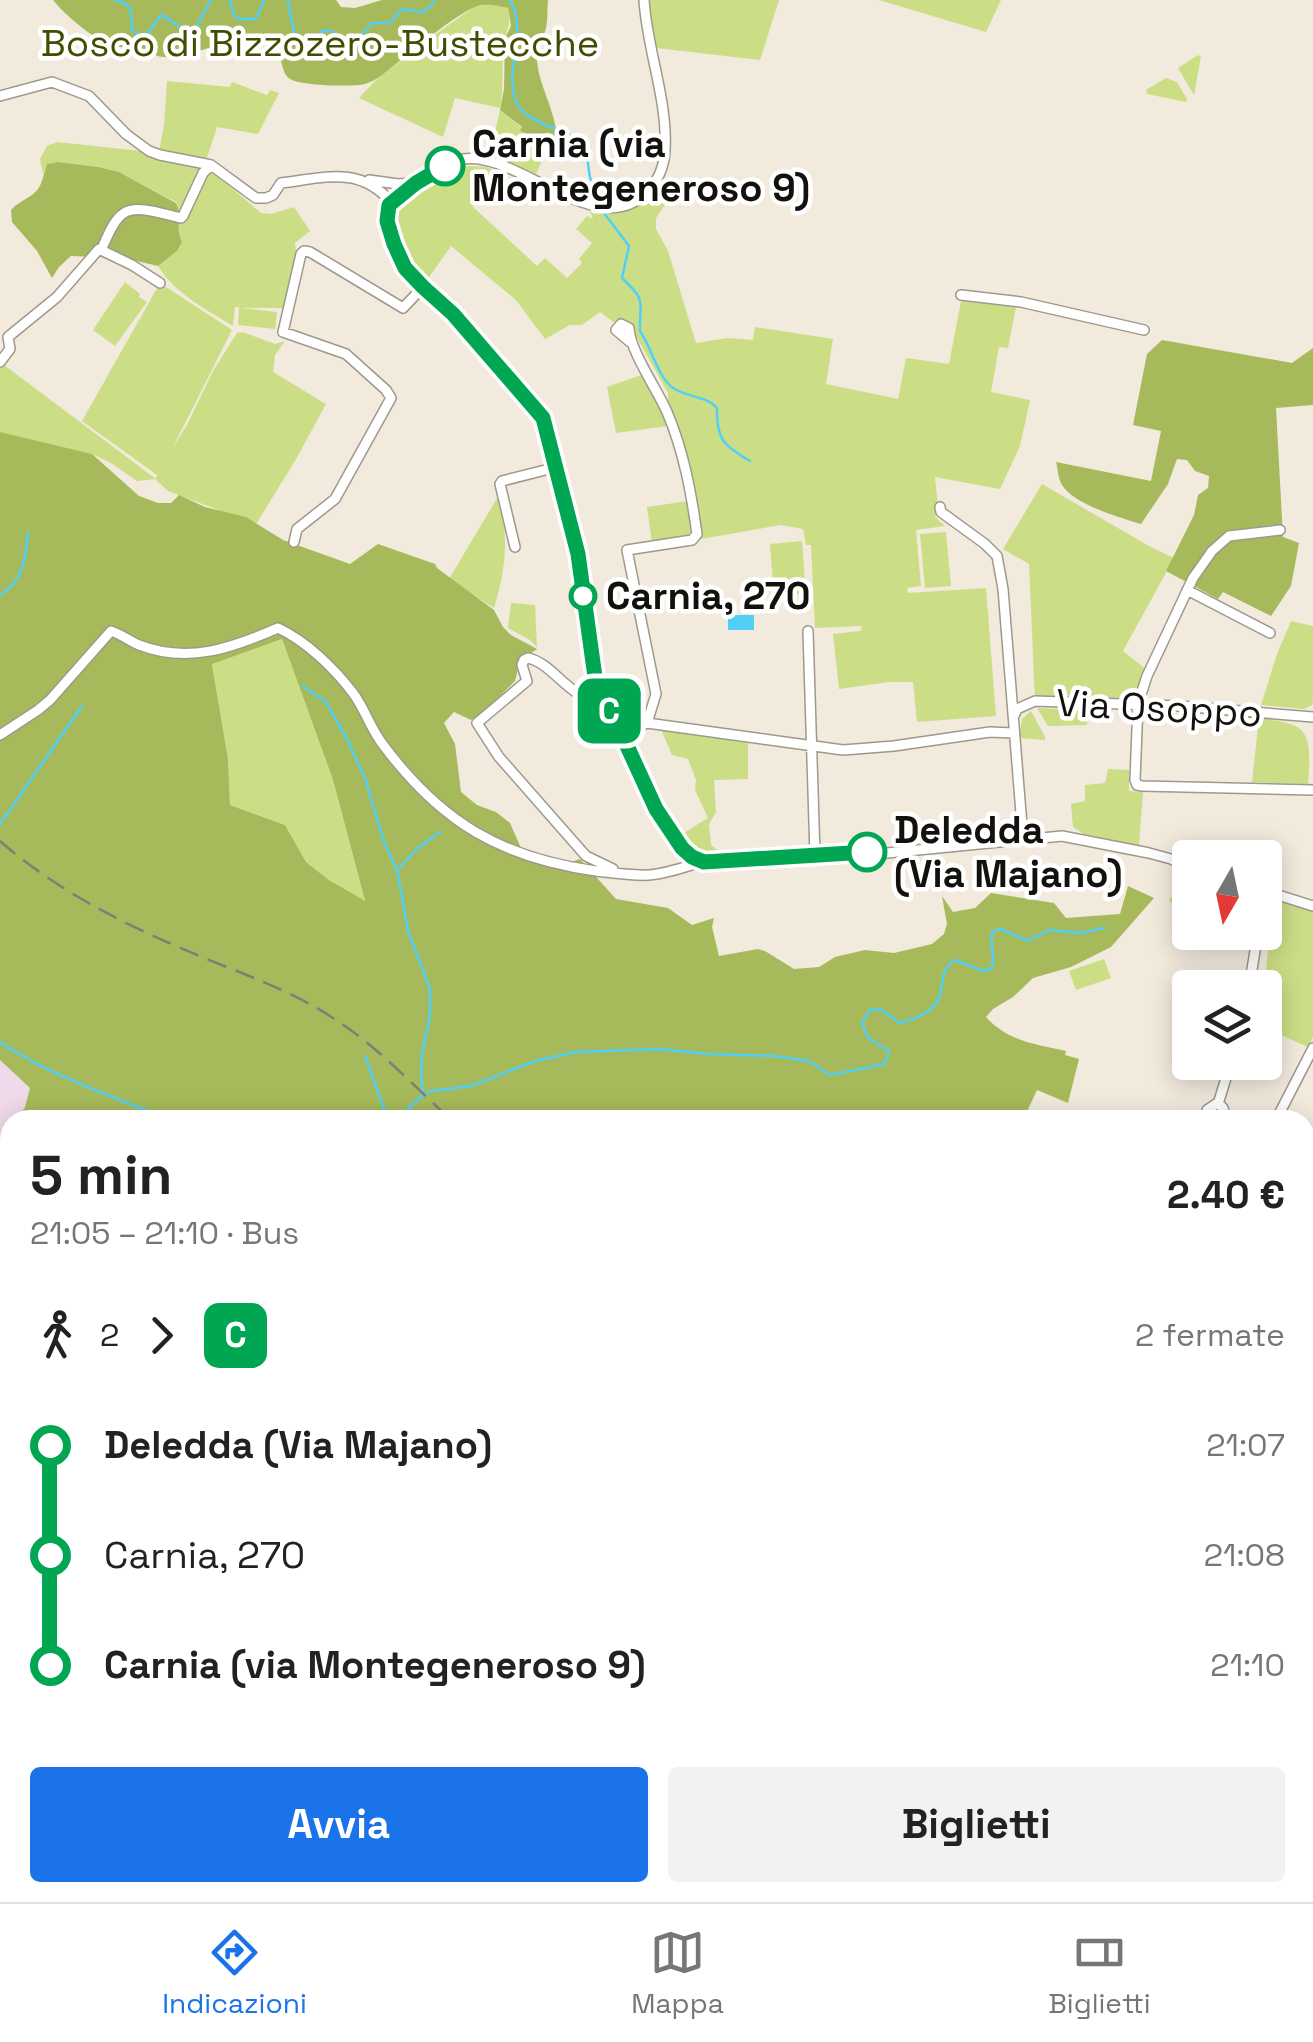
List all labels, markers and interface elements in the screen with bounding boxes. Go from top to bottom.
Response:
park label: Bosco di Bizzozero-Bustecche [41,19,599,67]
place label: Carnia (via Montegeneroso 9) [472,120,810,212]
marker: Carnia (via Montegeneroso 9) [426,147,464,185]
place label: Carnia, 270 [606,572,810,620]
marker: Carnia, 270 [570,583,596,609]
line badge: C [576,678,642,744]
street label: Via Osoppo [1055,679,1263,737]
text: C [598,689,620,733]
place label: Deledda (Via Majano) [894,806,1123,898]
marker: Deledda (Via Majano) [848,833,886,871]
north arrow [1172,840,1282,950]
map controls [1172,840,1282,1080]
button: layers [1172,970,1282,1080]
text: 5 min [30,1140,172,1210]
text: 2.40 € [1167,1171,1285,1219]
text: 21:05 – 21:10 · Bus [30,1213,299,1253]
icon: walk [30,1308,85,1363]
icon: forward [134,1308,189,1363]
text: C [224,1313,247,1357]
text: 2 [100,1315,119,1355]
text: 2 fermate [1135,1315,1285,1355]
text: Deledda (Via Majano) [104,1421,492,1469]
text: 21:07 [1206,1425,1285,1465]
text: Carnia, 270 [104,1531,305,1579]
text: 21:08 [1204,1535,1285,1575]
text: Carnia (via Montegeneroso 9) [104,1641,645,1689]
text: 21:10 [1210,1645,1285,1685]
button: Avvia [30,1767,648,1882]
button: Biglietti [668,1767,1285,1882]
tab: Indicazioni [162,1925,307,2021]
tab: Mappa [631,1925,724,2021]
tab: Biglietti [1048,1925,1151,2021]

